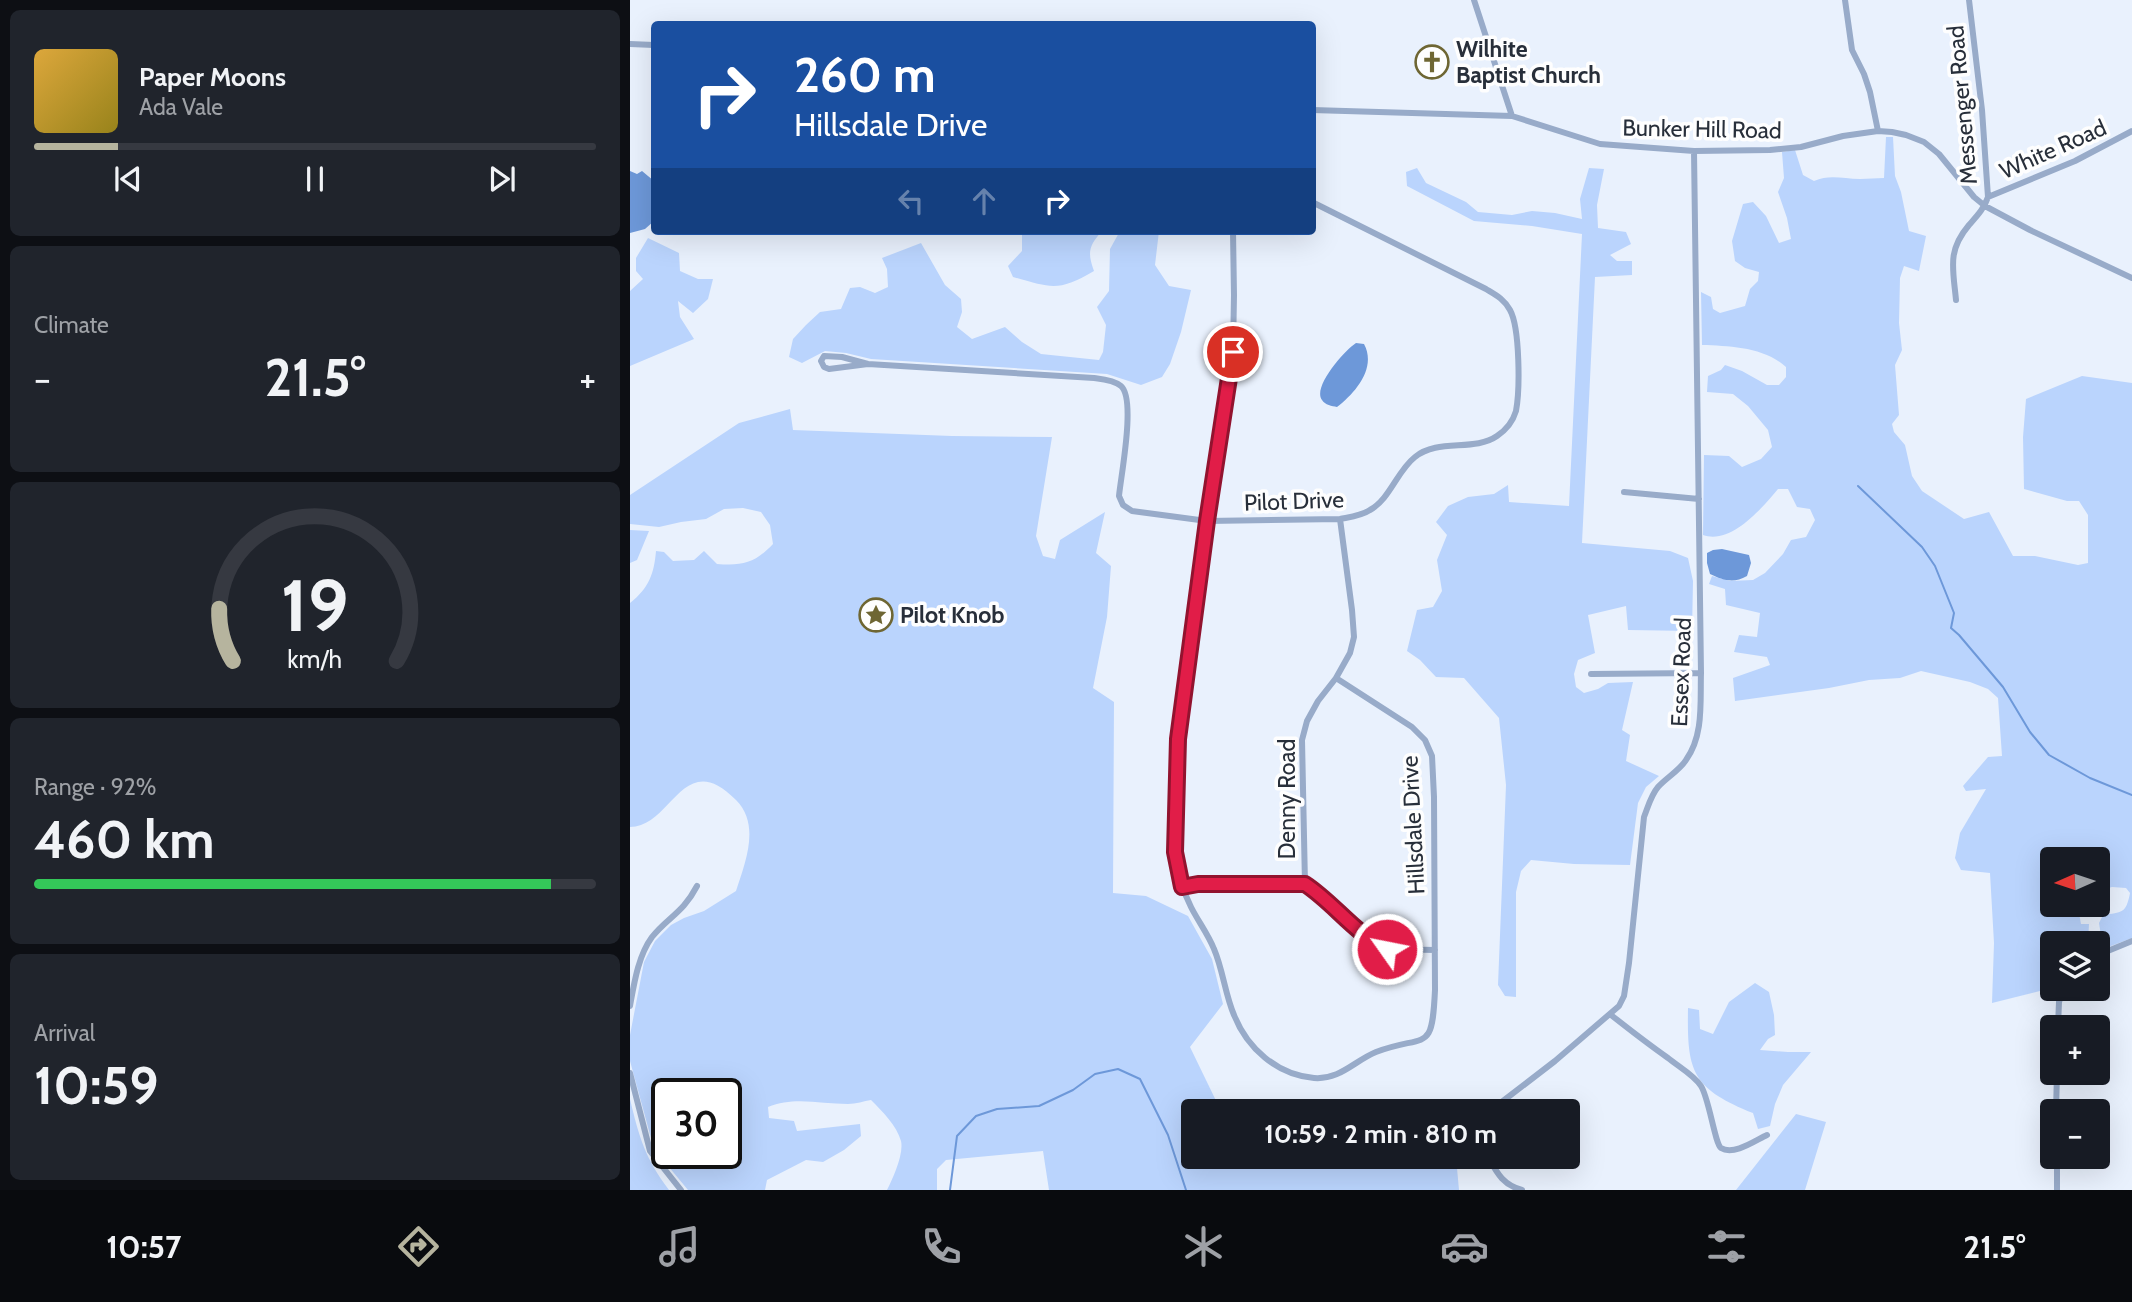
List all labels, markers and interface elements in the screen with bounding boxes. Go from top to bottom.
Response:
street label: Messenger Road [1941,24,1983,186]
place label: Wilhite Baptist Church [1456,35,1601,89]
church icon: Wilhite Baptist Church [1413,43,1451,81]
text: 260 m [794,45,936,104]
icon: right [679,49,770,140]
text: Paper Moons [139,61,286,93]
text: Ada Vale [139,93,223,121]
text: Hillsdale Drive [794,105,987,144]
street label: White Road [1995,113,2111,185]
street label: Bunker Hill Road [1622,114,1782,144]
icon: previous [109,160,147,198]
icon: pause [296,160,334,198]
icon: next [483,160,521,198]
icon: left [892,182,930,220]
icon: ahead [965,182,1003,220]
icon: right [1038,182,1076,220]
text: Climate [34,311,109,339]
pin [1203,322,1263,382]
icon: arrive [1214,333,1252,371]
text: 21.5° [264,346,366,409]
text: − [34,355,51,402]
text: + [579,355,596,402]
street label: Pilot Drive [1243,485,1345,517]
text: 19 [281,561,349,649]
place icon: Pilot Knob [857,596,895,634]
place label: Pilot Knob [900,601,1004,629]
street label: Essex Road [1665,617,1697,727]
text: km/h [288,644,342,674]
street label: Denny Road [1273,739,1301,859]
street label: Hillsdale Drive [1395,755,1431,895]
text: Range · 92% [34,773,157,801]
text: 460 km [34,808,214,871]
north arrow [2040,847,2110,917]
map controls [2040,847,2110,1169]
position arrow [1350,912,1424,986]
button: layers [2040,931,2110,1001]
button: + [2040,1015,2110,1085]
text: Arrival [34,1019,95,1047]
text: 10:59 [34,1054,159,1117]
speed limit sign: 30 [651,1078,742,1169]
button: − [2040,1099,2110,1169]
text: 10:59 · 2 min · 810 m [1264,1118,1497,1150]
icon: directions [394,1222,443,1271]
icon: music [655,1222,704,1271]
icon: phone [917,1222,966,1271]
icon: climate [1179,1222,1228,1271]
icon: car [1440,1222,1489,1271]
icon: filters [1702,1222,1751,1271]
text: 10:57 [106,1227,181,1266]
text: 21.5° [1963,1227,2026,1266]

